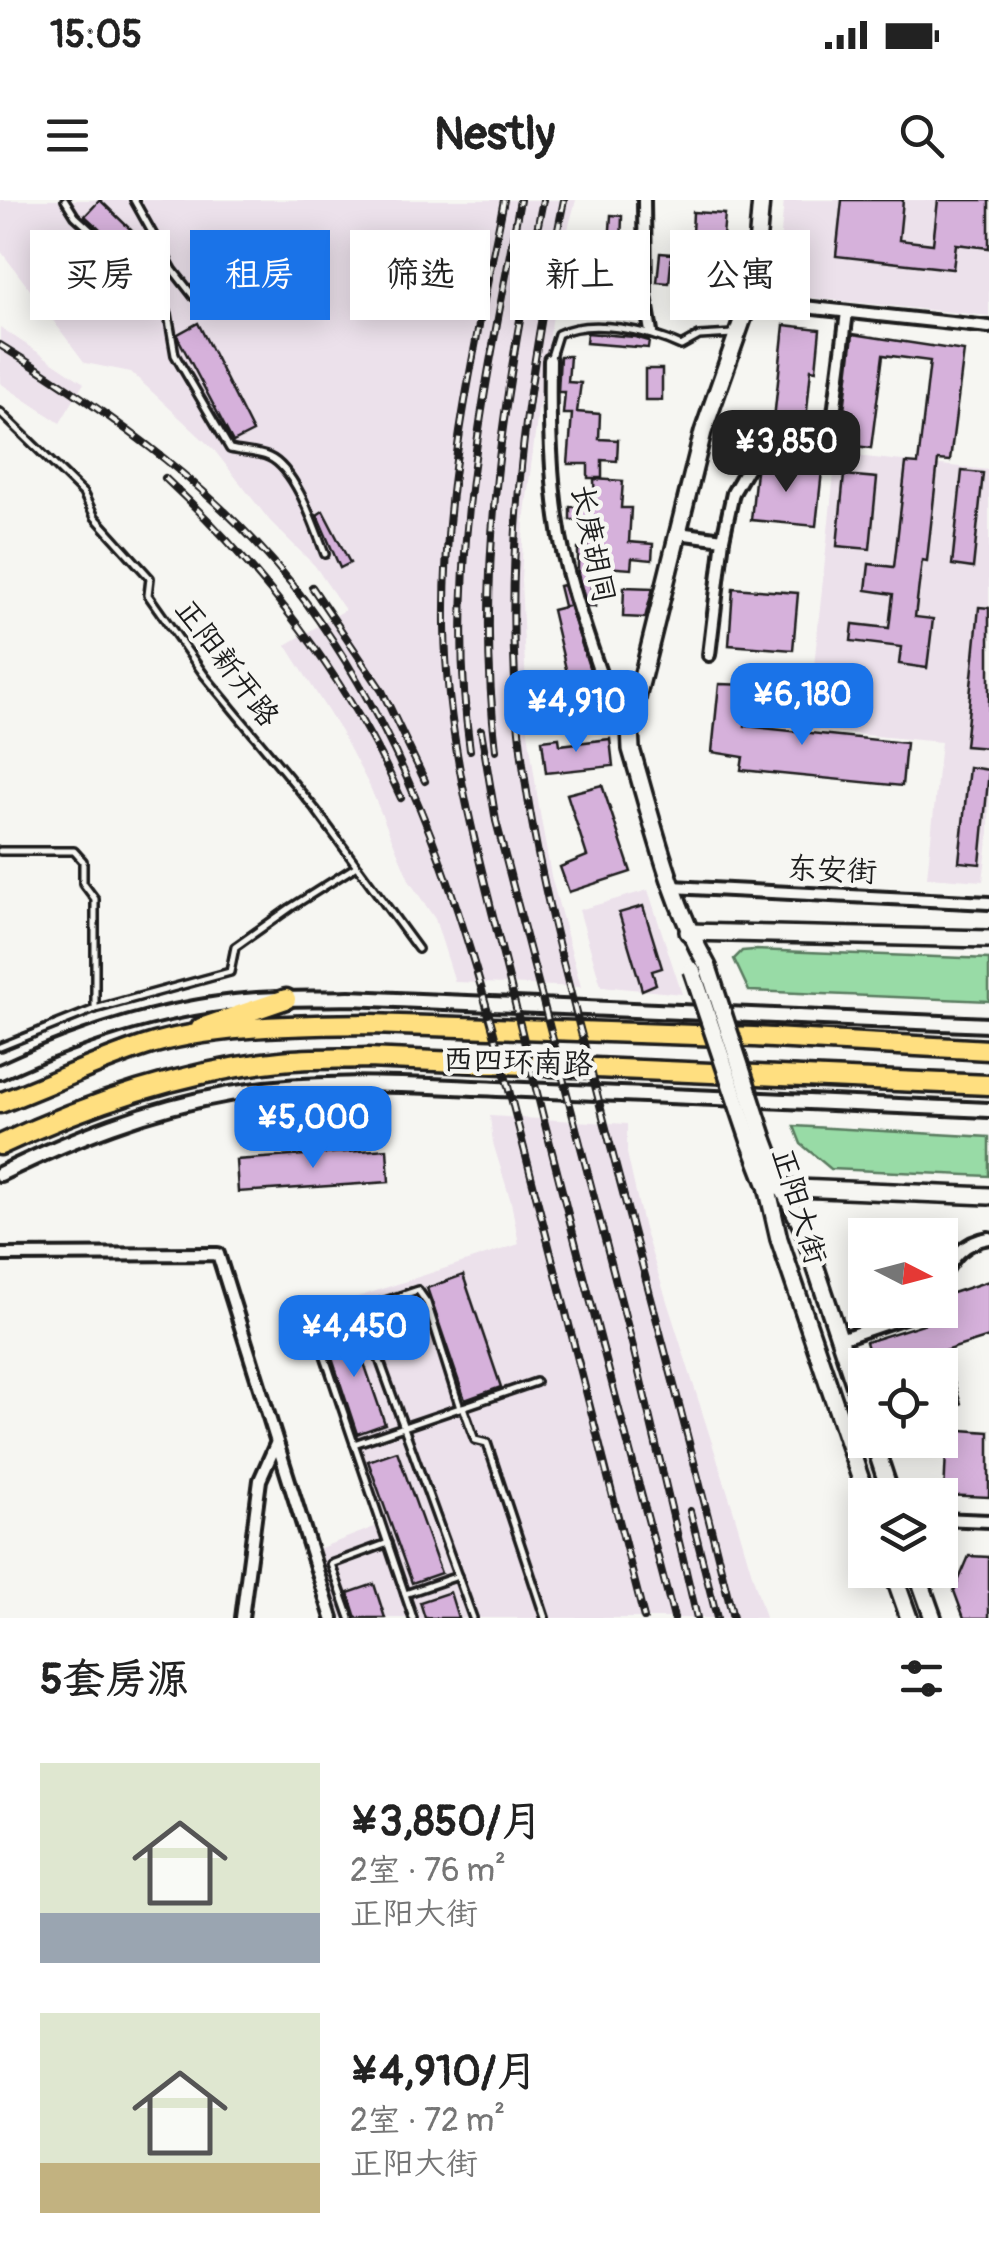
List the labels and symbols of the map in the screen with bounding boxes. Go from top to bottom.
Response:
pin: ¥3,850 [705,410,867,495]
street label: 长庚胡同 [563,482,623,606]
street label: 正阳新开路 [167,592,287,734]
pin: ¥6,180 [721,663,883,748]
pin: ¥4,910 [495,670,657,755]
street label: 东安街 [786,849,878,891]
street label: 西四环南路 [442,1041,594,1083]
pin: ¥5,000 [232,1086,394,1171]
street label: 正阳大街 [764,1143,834,1269]
north arrow [848,1218,958,1328]
pin: ¥4,450 [273,1295,435,1380]

